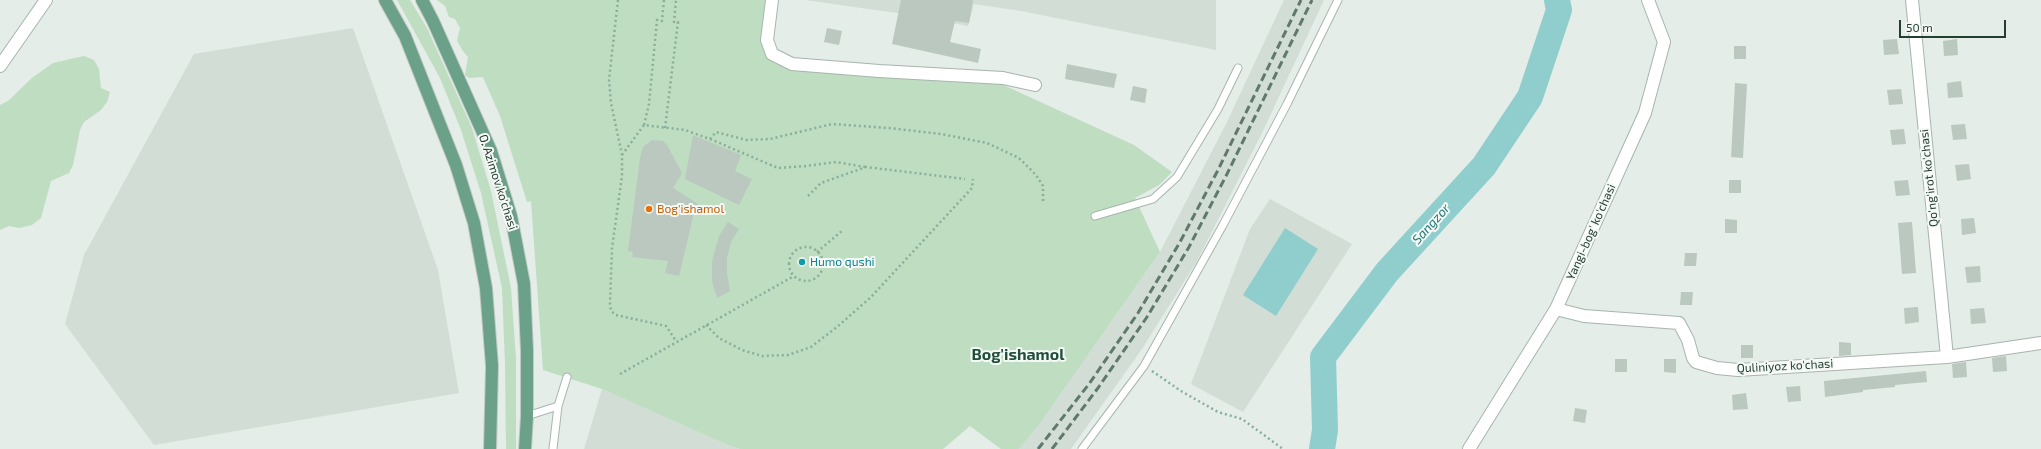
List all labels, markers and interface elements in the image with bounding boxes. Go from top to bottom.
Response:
scale bar [1901,12,2008,38]
text: 50 m [1906,20,1933,34]
street label: Qo'ng'irot ko'chasi [1917,128,1941,228]
street label: O. Azimov ko'chasi [476,132,520,232]
street label: Yangi-bog' ko'chasi [1563,182,1619,282]
water label: Sangzor [1409,201,1453,247]
place label: Bog'ishamol [657,202,724,216]
marker: Bog'ishamol [644,204,654,214]
place label: Humo qushi [810,255,875,269]
marker: Humo qushi [797,257,807,267]
district label: Bog'ishamol [972,345,1064,365]
street label: Quliniyoz ko'chasi [1736,356,1834,376]

